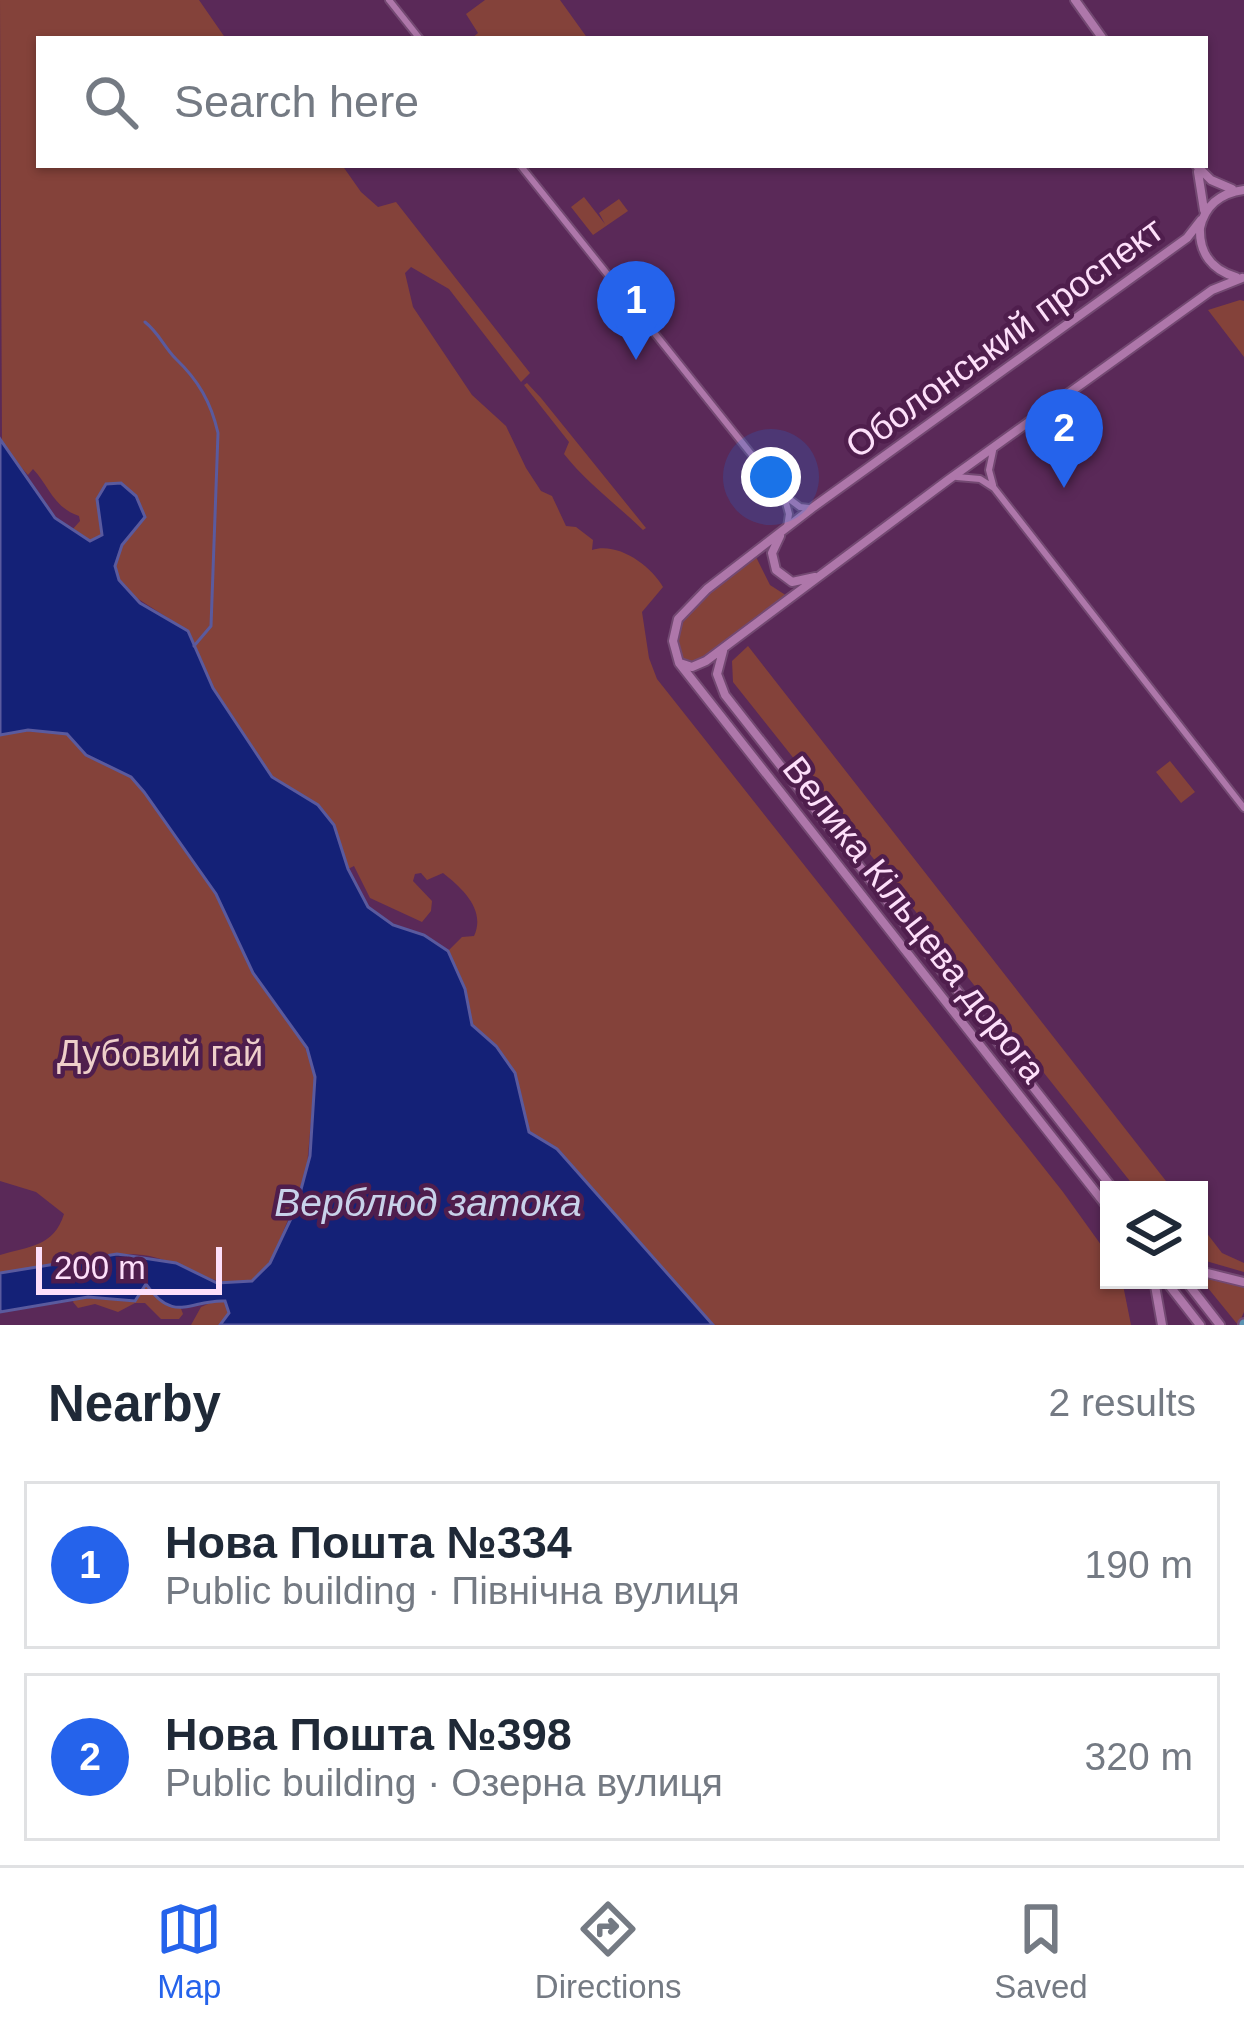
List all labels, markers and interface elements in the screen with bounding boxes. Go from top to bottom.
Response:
search box [36,36,1208,168]
icon: search [78,69,144,135]
text: Search here [174,76,419,127]
street label: Оболонський проспект [838,209,1171,466]
pin: 1 [597,261,675,360]
pin: 2 [1025,389,1103,488]
your location [741,447,801,507]
street label: Велика Кільцева дорога [775,748,1055,1091]
park label: Дубовий гай [57,1033,263,1074]
water label: Верблюд затока [274,1181,582,1224]
map controls [1100,1181,1208,1289]
button: layers [1100,1181,1208,1289]
scale bar [36,1241,222,1294]
text: 200 m [54,1249,146,1286]
text: Nearby [48,1375,221,1432]
text: 2 results [1049,1381,1196,1424]
text: Нова Пошта №334 [165,1517,572,1568]
text: 1 [79,1543,101,1586]
text: 190 m [1085,1543,1193,1586]
text: Public building · Північна вулиця [165,1569,740,1612]
text: Нова Пошта №398 [165,1709,572,1760]
text: 2 [79,1735,101,1778]
text: 320 m [1085,1735,1193,1778]
text: Public building · Озерна вулиця [165,1761,723,1804]
tab: Map [156,1896,222,2006]
tab: Directions [535,1896,682,2006]
tab: Saved [994,1896,1088,2006]

